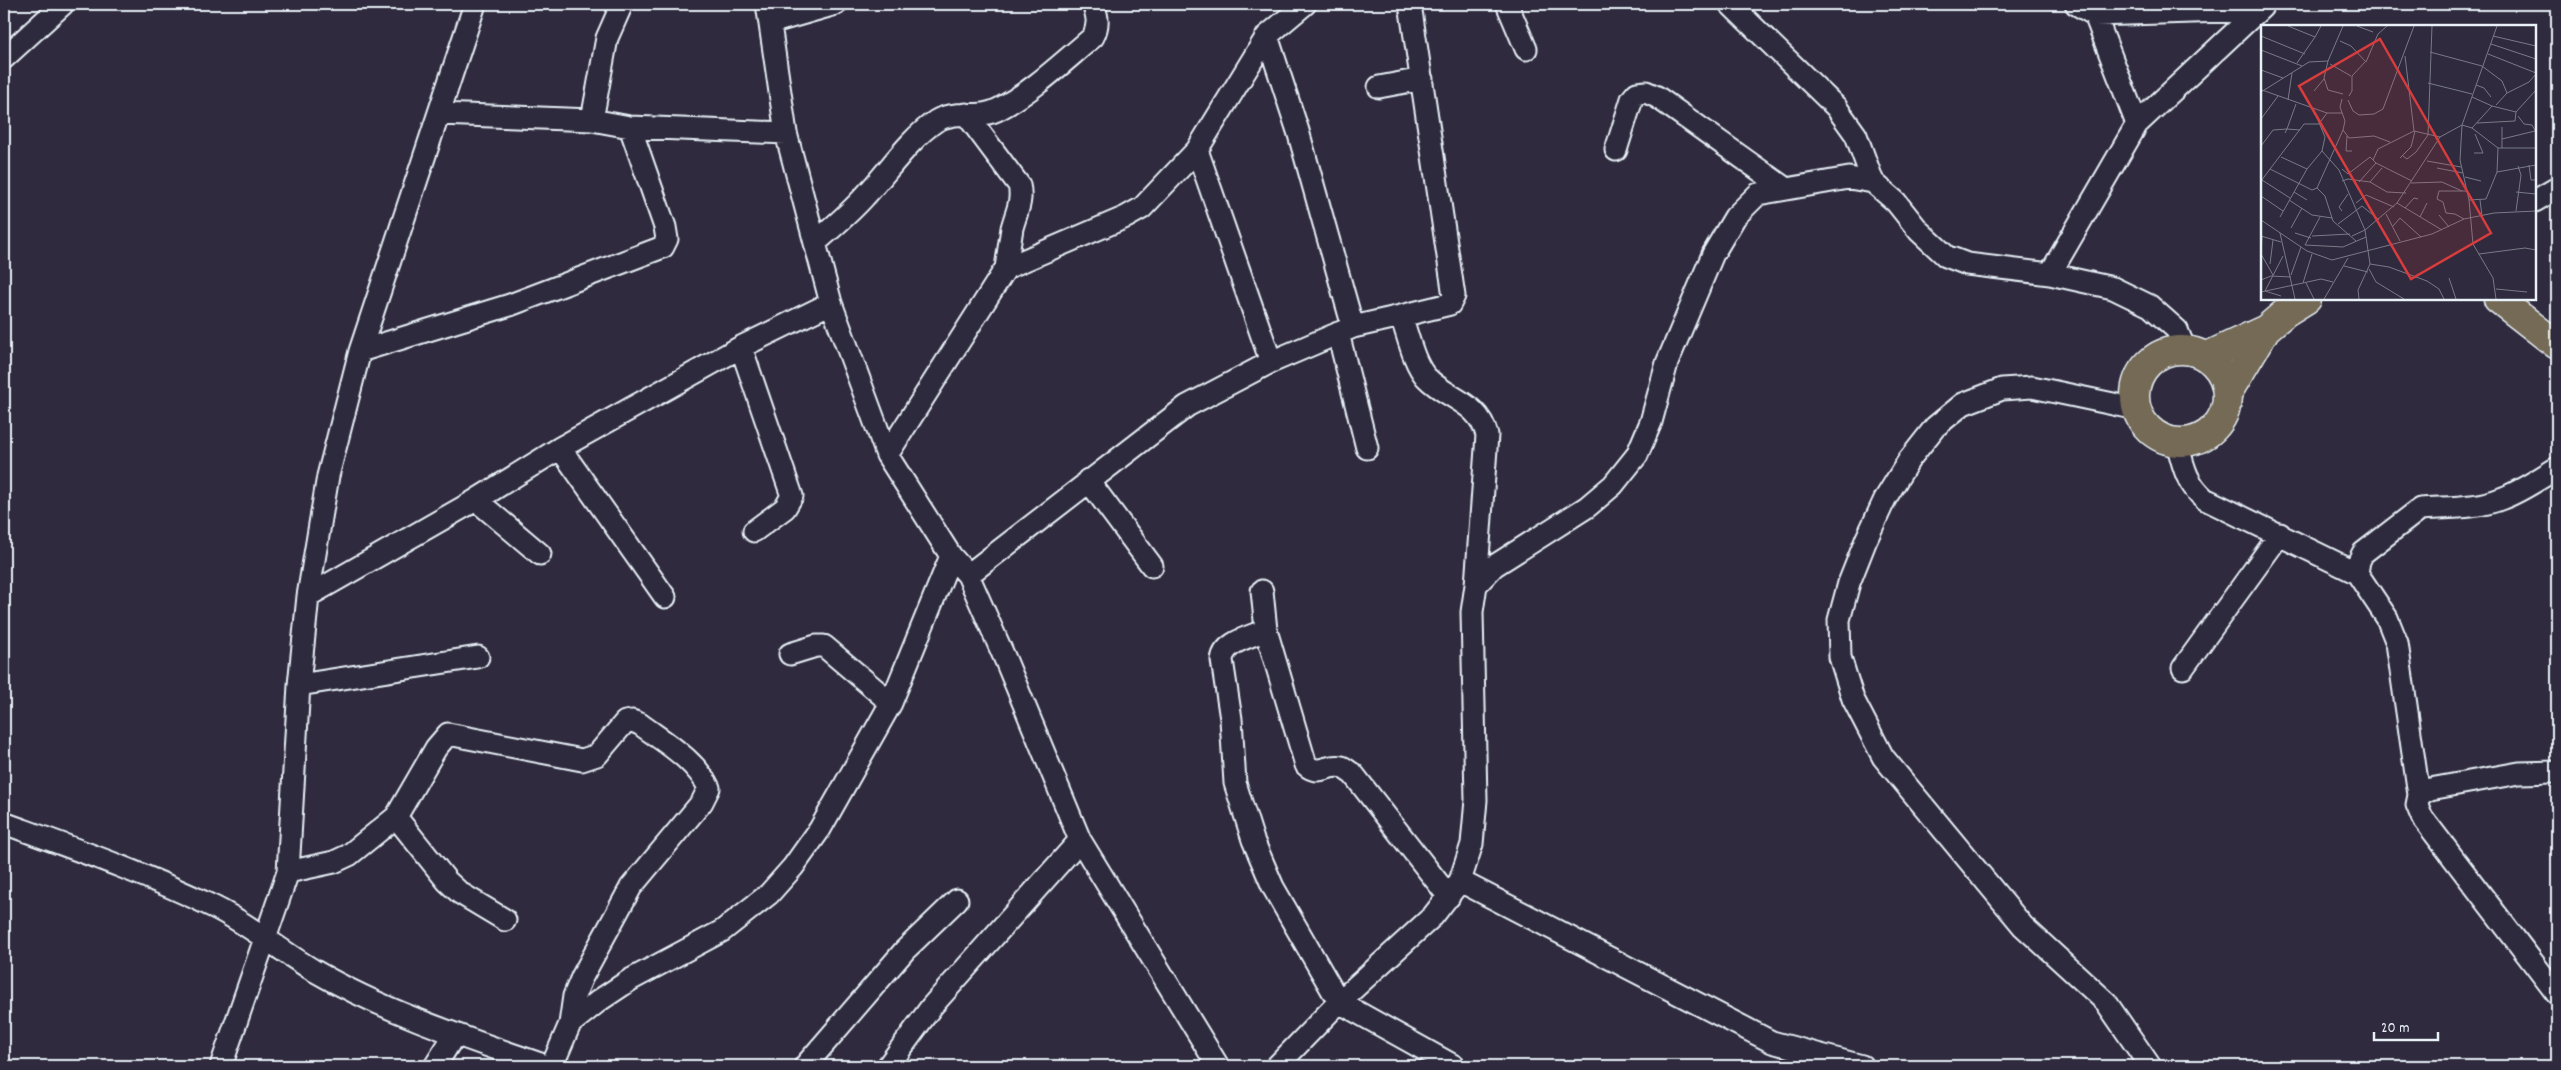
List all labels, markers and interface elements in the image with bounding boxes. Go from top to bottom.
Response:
inset map [2261,25,2536,300]
scale bar [2374,1010,2437,1042]
text: 20 m [2381,1018,2409,1040]

